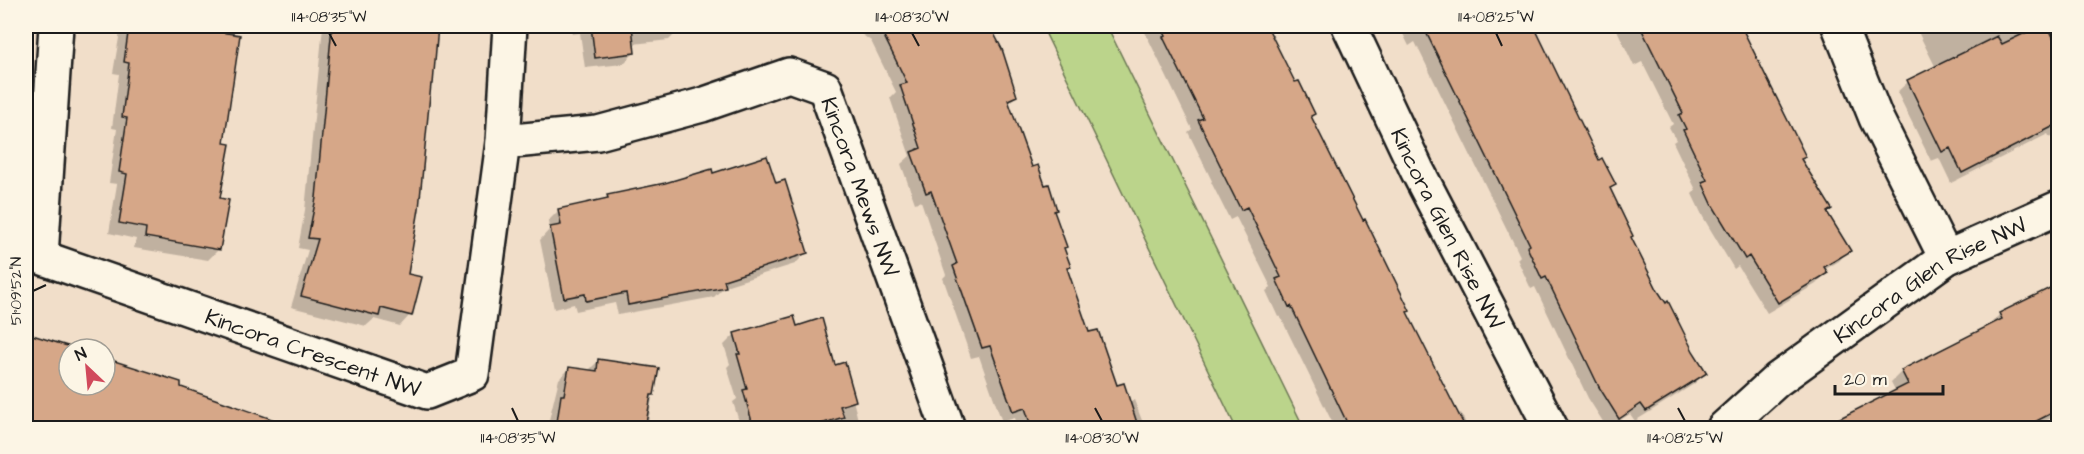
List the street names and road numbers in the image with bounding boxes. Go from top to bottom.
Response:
street label: Kincora Mews NW [813,93,906,281]
street label: Kincora Glen Rise NW [1382,123,1511,335]
street label: Kincora Glen Rise NW [1828,210,2032,351]
street label: Kincora Crescent NW [201,302,425,406]

